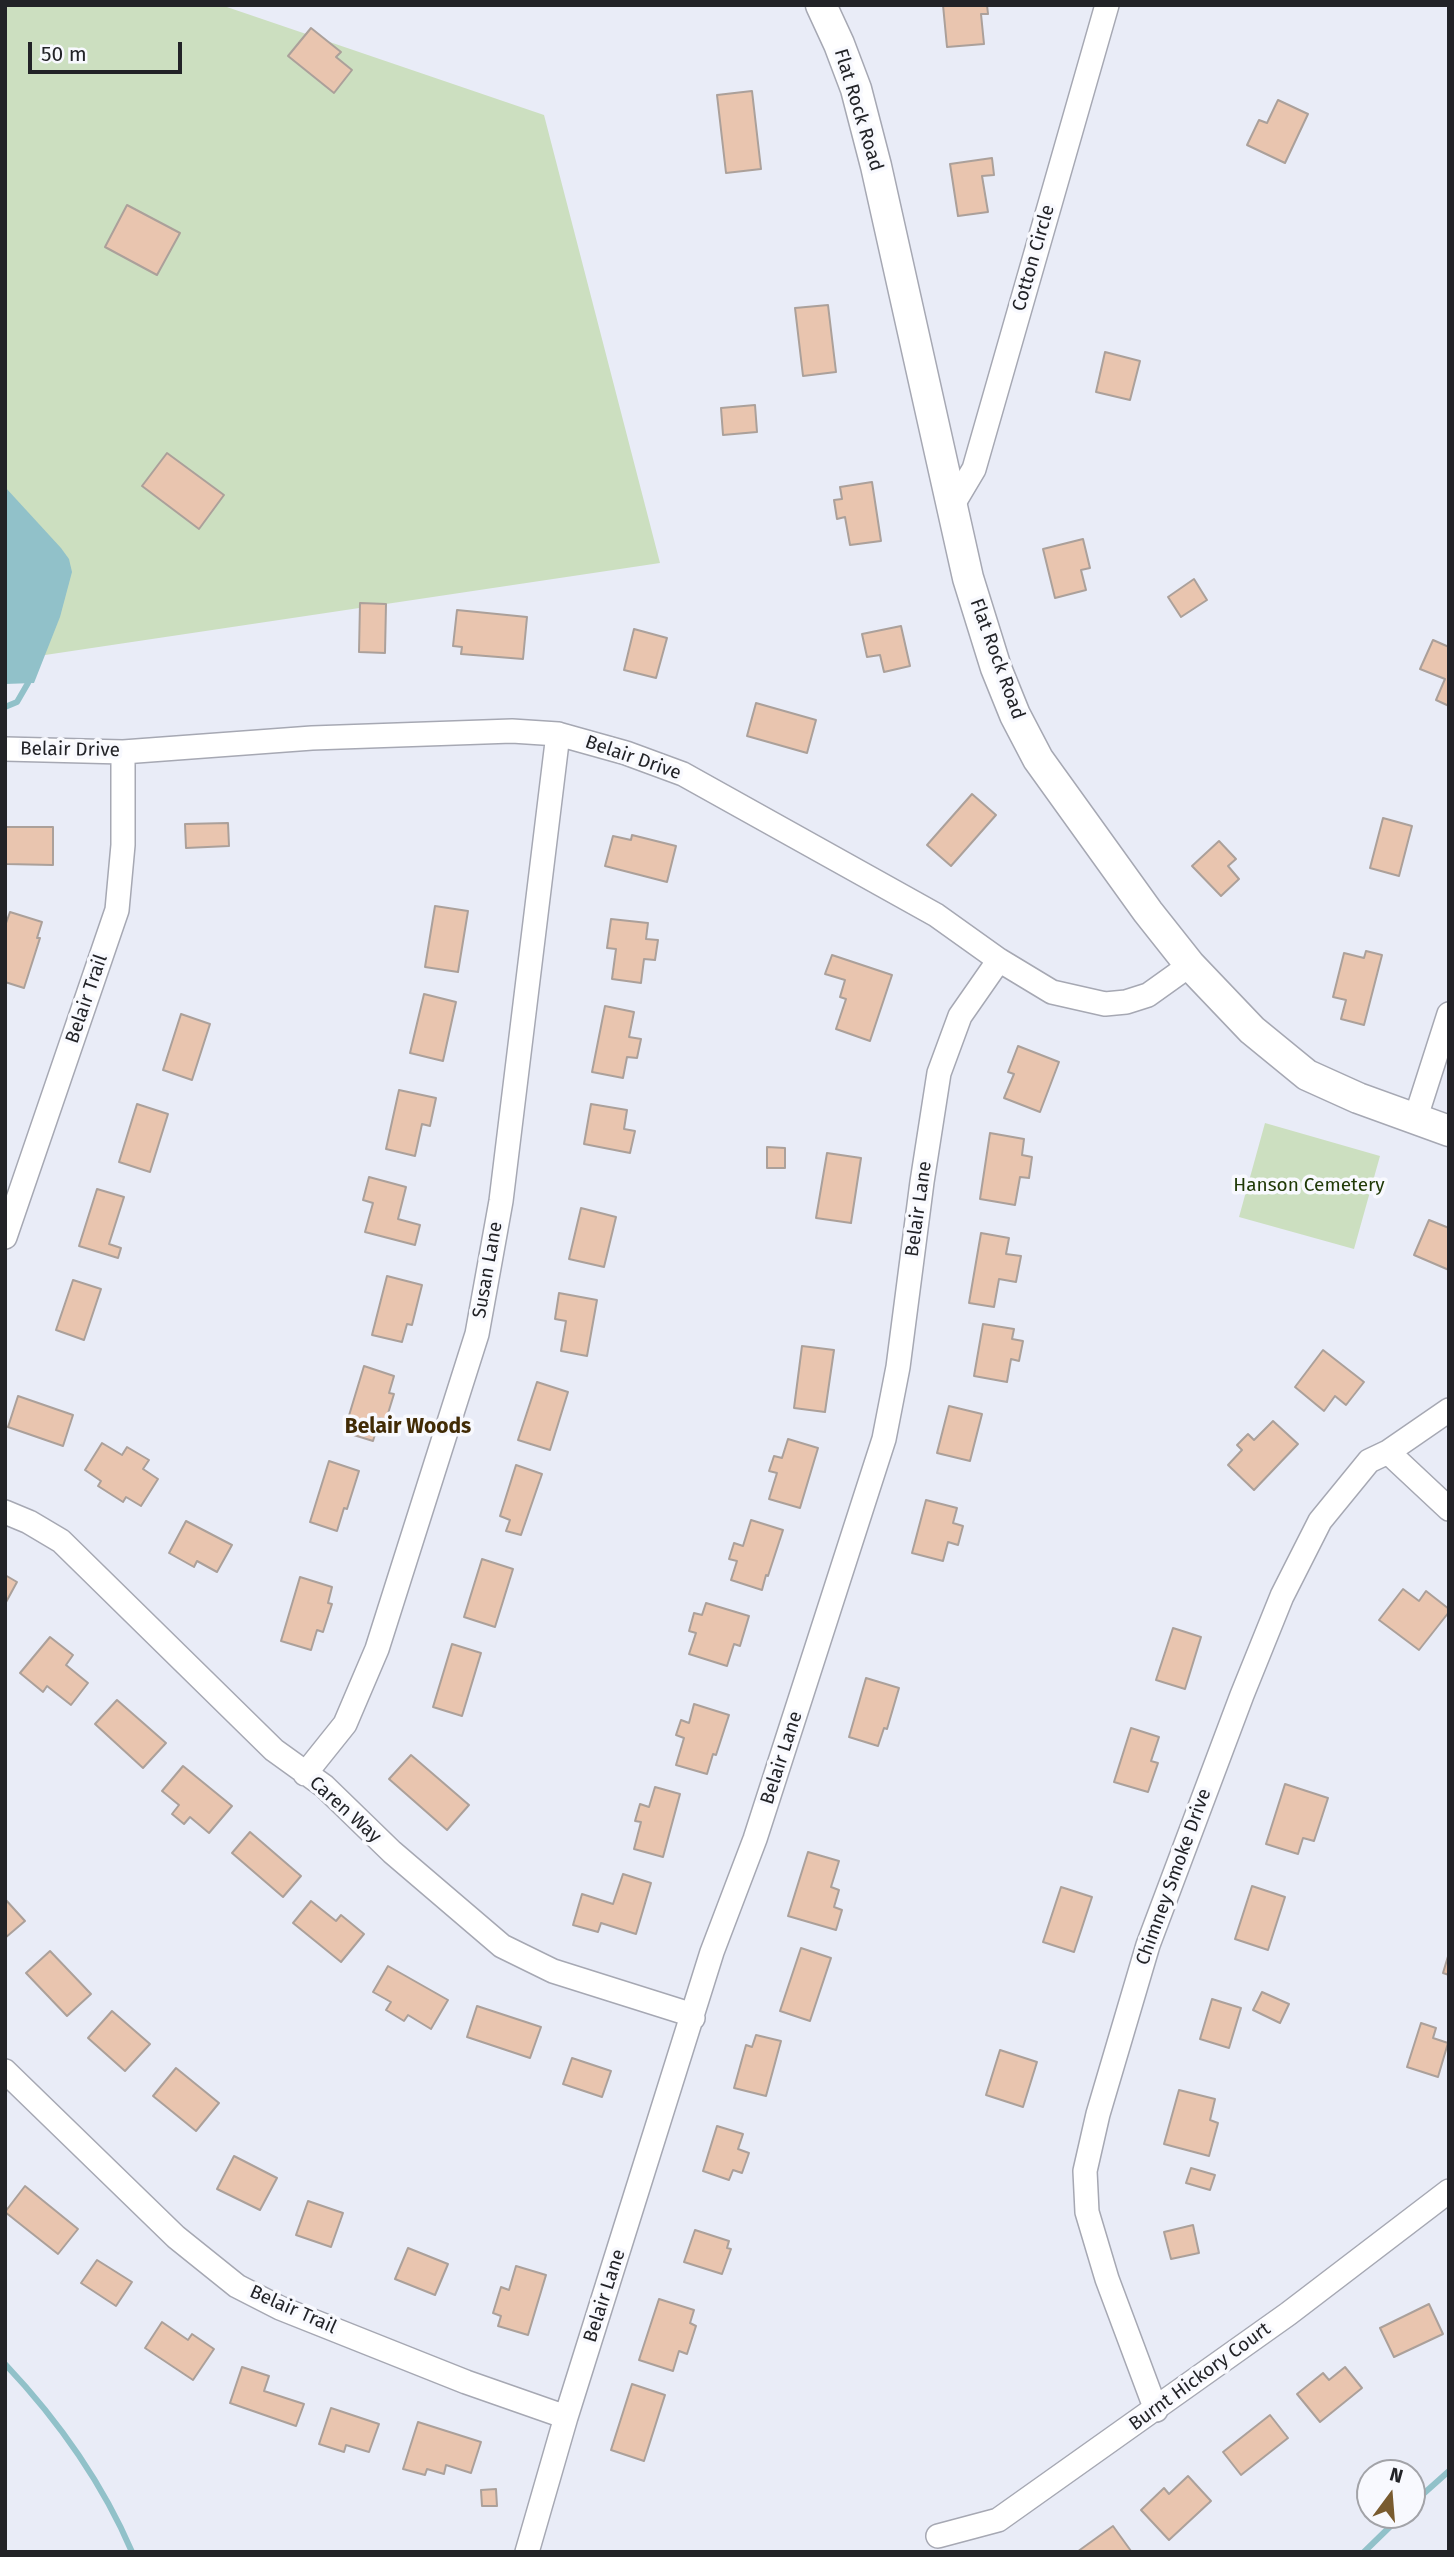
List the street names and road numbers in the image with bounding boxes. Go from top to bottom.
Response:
street label: Flat Rock Road [829,46,887,174]
street label: Cotton Circle [1008,202,1060,314]
street label: Flat Rock Road [965,596,1029,722]
street label: Belair Drive [582,731,684,785]
street label: Belair Drive [20,738,120,762]
street label: Belair Trail [61,951,113,1047]
street label: Belair Lane [901,1160,937,1258]
street label: Susan Lane [468,1220,508,1320]
street label: Belair Lane [756,1709,808,1807]
street label: Caren Way [304,1772,386,1848]
street label: Chimney Smoke Drive [1131,1786,1217,1968]
street label: Belair Lane [579,2247,631,2345]
street label: Belair Trail [246,2281,340,2339]
street label: Burnt Hickory Court [1125,2318,1275,2436]

